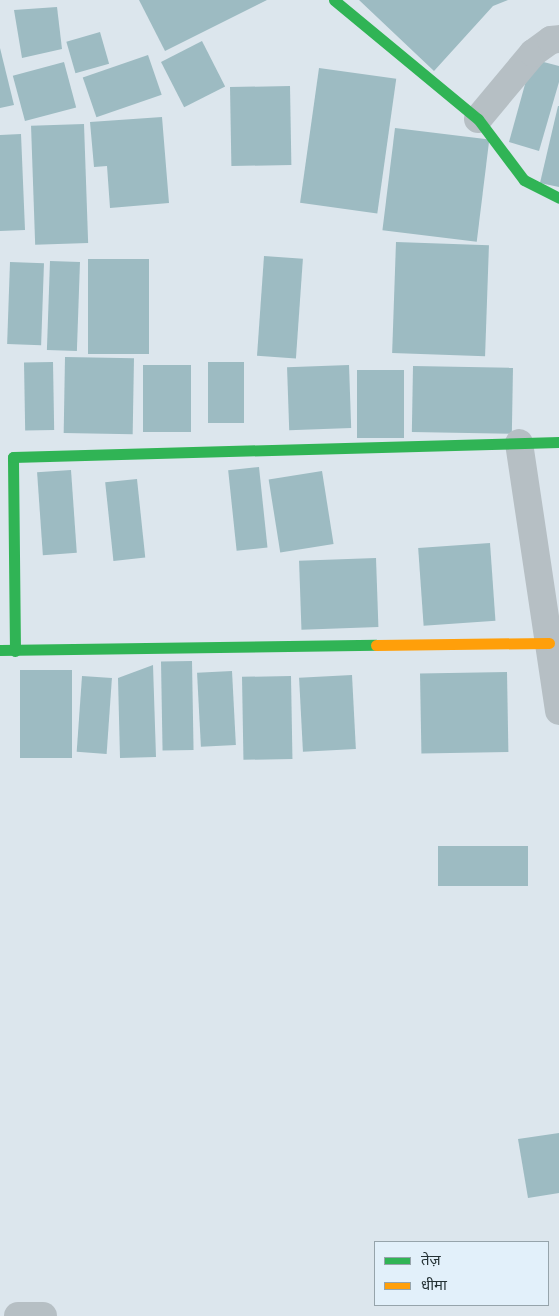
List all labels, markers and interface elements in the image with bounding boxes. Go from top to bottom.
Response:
legend [374,1241,549,1306]
text: तेज़ [421,1251,441,1269]
text: धीमा [421,1276,447,1294]

